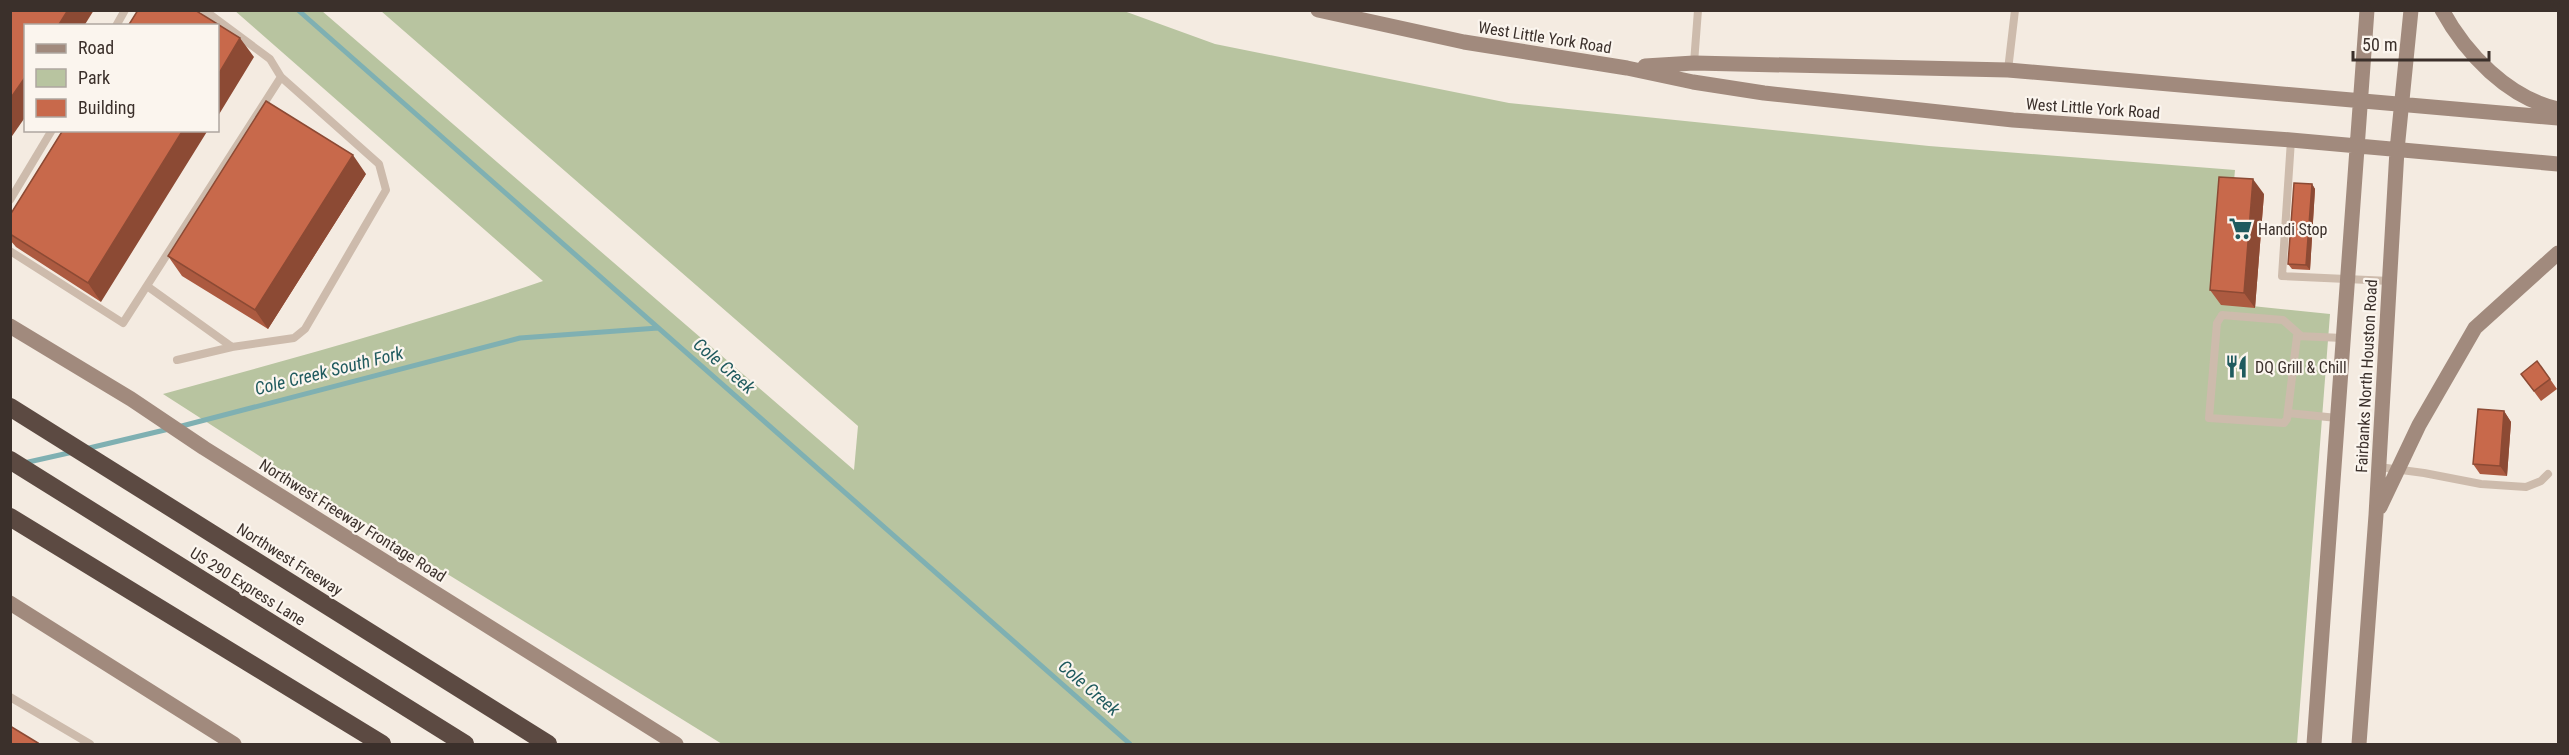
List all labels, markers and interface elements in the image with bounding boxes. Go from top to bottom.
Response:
street label: West Little York Road [1477,18,1613,57]
legend [24,24,219,132]
scale bar [2353,24,2490,62]
text: 50 m [2362,34,2397,55]
text: Road [78,37,114,58]
text: Park [78,67,110,88]
street label: West Little York Road [2025,94,2161,123]
text: Building [78,97,135,118]
supermarket icon: Handi Stop [2227,216,2253,242]
place label: Handi Stop [2258,220,2328,239]
street label: Fairbanks North Houston Road [2352,279,2381,473]
water label: Cole Creek [689,333,760,399]
water label: Cole Creek South Fork [252,342,406,399]
restaurant icon: DQ Grill & Chill [2224,354,2250,380]
place label: DQ Grill & Chill [2255,358,2347,377]
street label: Northwest Freeway Frontage Road [256,455,450,585]
street label: Northwest Freeway [234,519,346,599]
street label: US 290 Express Lane [187,543,309,630]
water label: Cole Creek [1054,655,1125,721]

